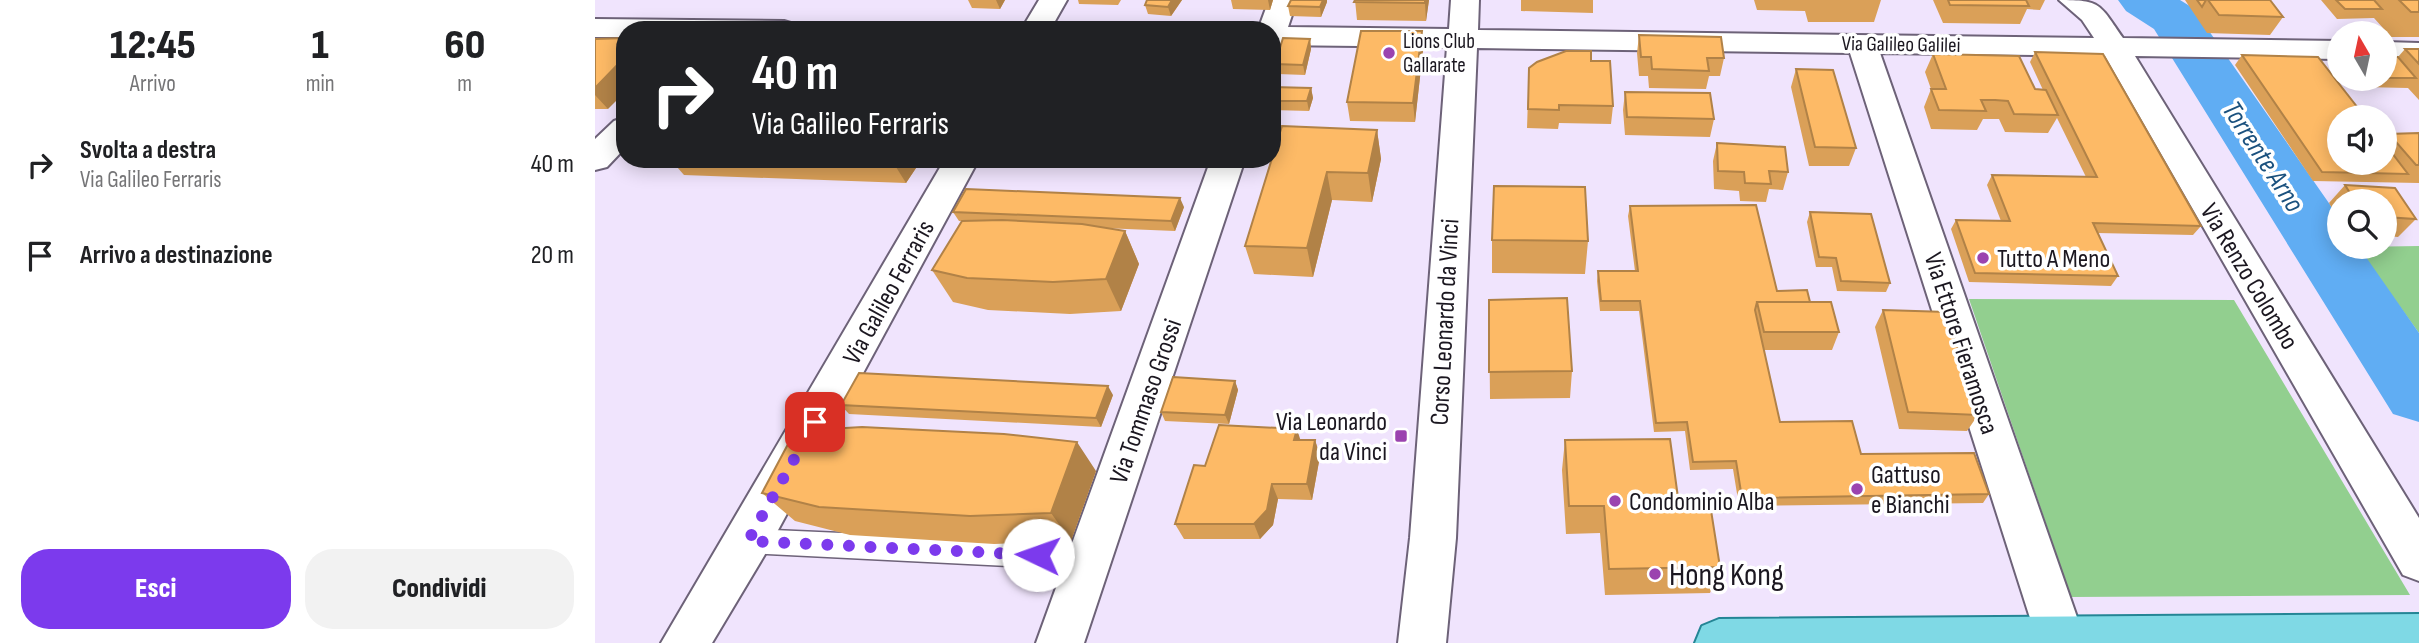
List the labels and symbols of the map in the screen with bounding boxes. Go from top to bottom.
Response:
north arrow [2327,21,2397,91]
place label: Lions Club Gallarate [1403,29,1475,78]
street label: Via Galileo Galilei [1841,31,1961,58]
marker: Lions Club Gallarate [1381,45,1397,61]
water label: Torrente Arno [2215,95,2311,219]
street label: Via Renzo Colombo [2193,198,2304,355]
street label: Via Galileo Ferraris [837,215,942,370]
street label: Corso Leonardo da Vinci [1425,218,1466,426]
place label: Tutto A Meno [1997,244,2110,275]
street label: Via Ettore Fieramosca [1917,249,2005,438]
marker: Tutto A Meno [1975,250,1991,266]
street label: Via Tommaso Grossi [1104,315,1189,488]
pin [785,392,845,452]
place label: Via Leonardo da Vinci [1276,407,1387,468]
marker: Via Leonardo da Vinci [1393,428,1409,444]
place label: Gattuso e Bianchi [1871,460,1950,521]
marker: Gattuso e Bianchi [1849,481,1865,497]
place label: Condominio Alba [1629,487,1774,518]
marker: Condominio Alba [1607,493,1623,509]
position arrow [1001,518,1075,592]
place label: Hong Kong [1669,556,1784,595]
marker: Hong Kong [1647,566,1663,582]

